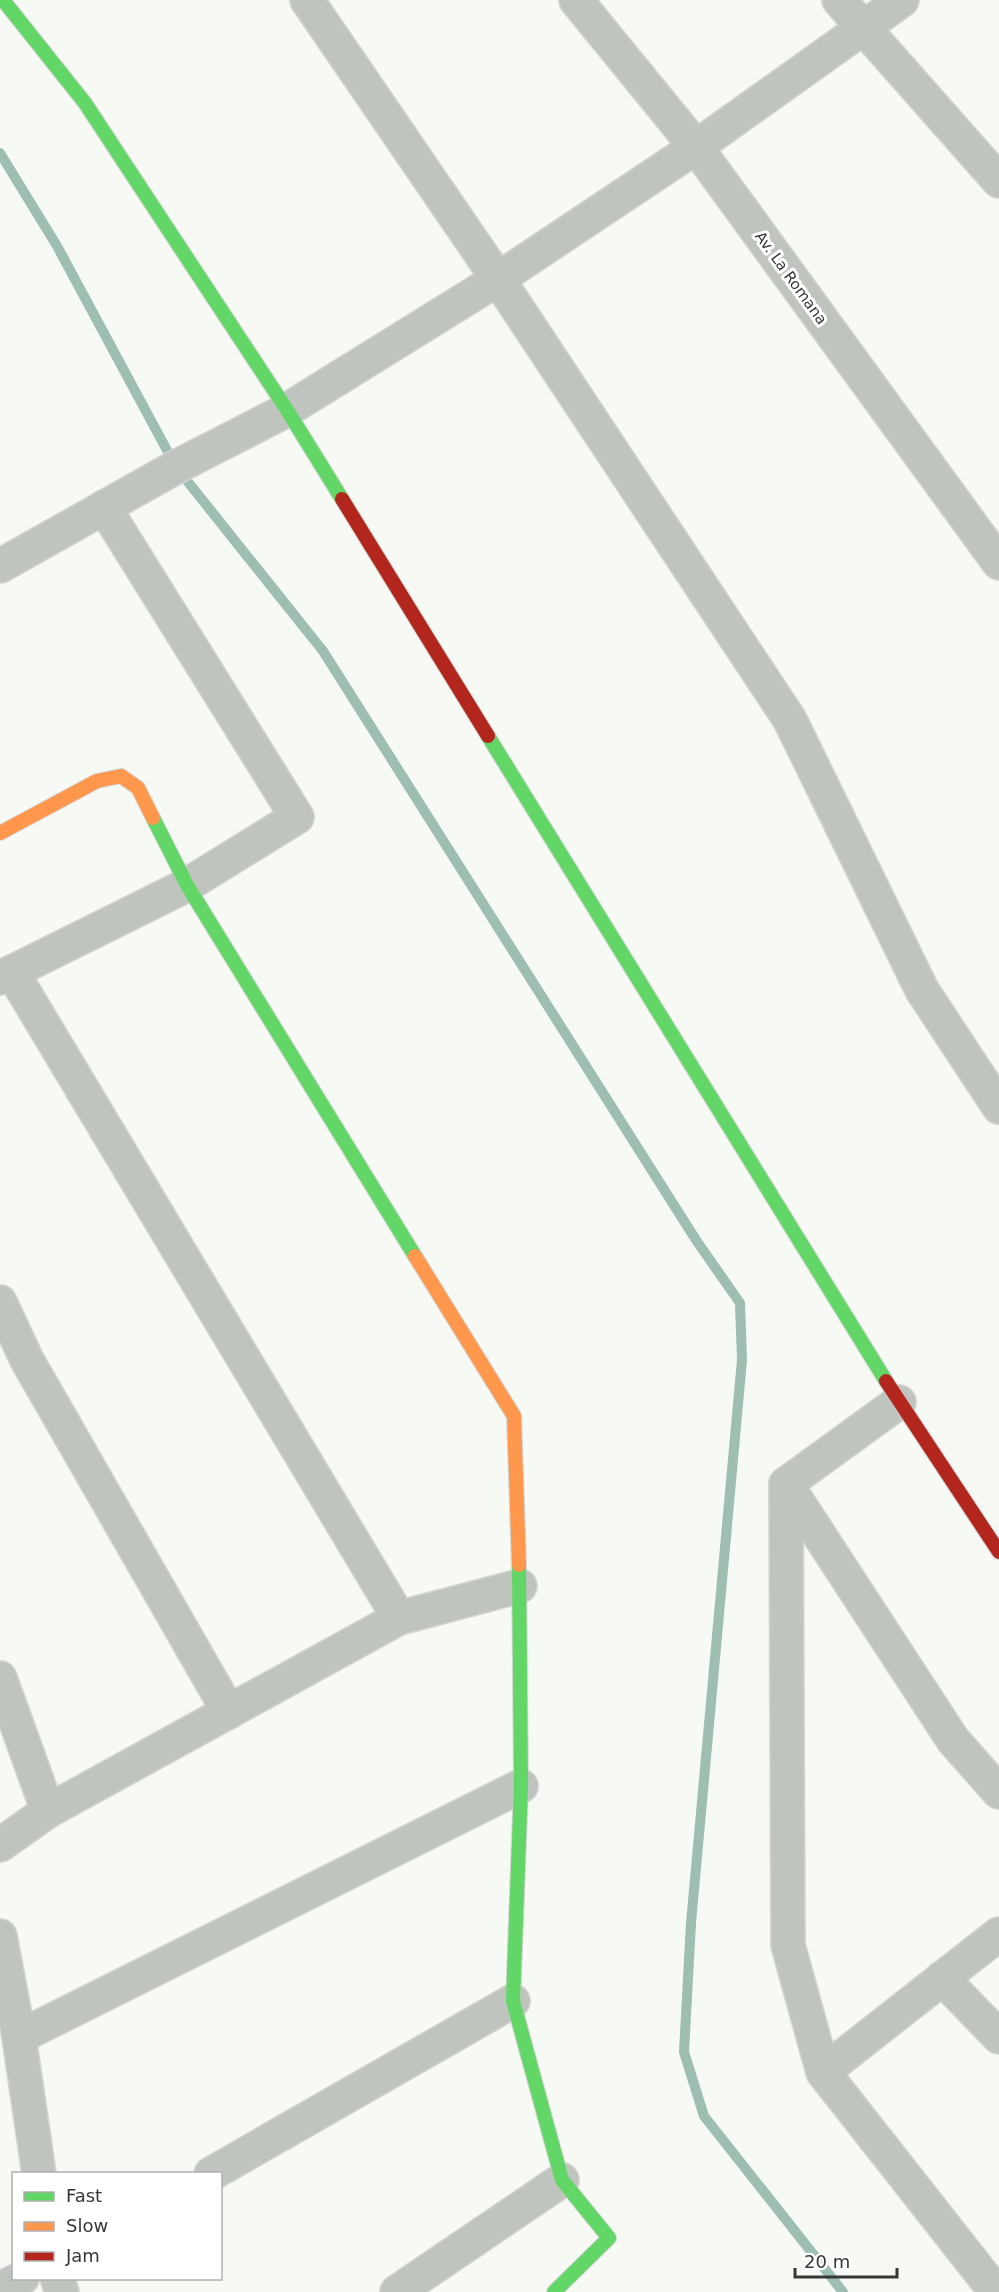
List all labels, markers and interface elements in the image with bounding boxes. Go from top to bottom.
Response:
street label: Av. La Romana [751,228,831,328]
legend [12,2172,222,2280]
text: Fast [66,2185,102,2206]
text: Slow [66,2215,108,2236]
scale bar [795,2241,897,2279]
text: Jam [65,2245,100,2266]
text: 20 m [804,2251,850,2272]

